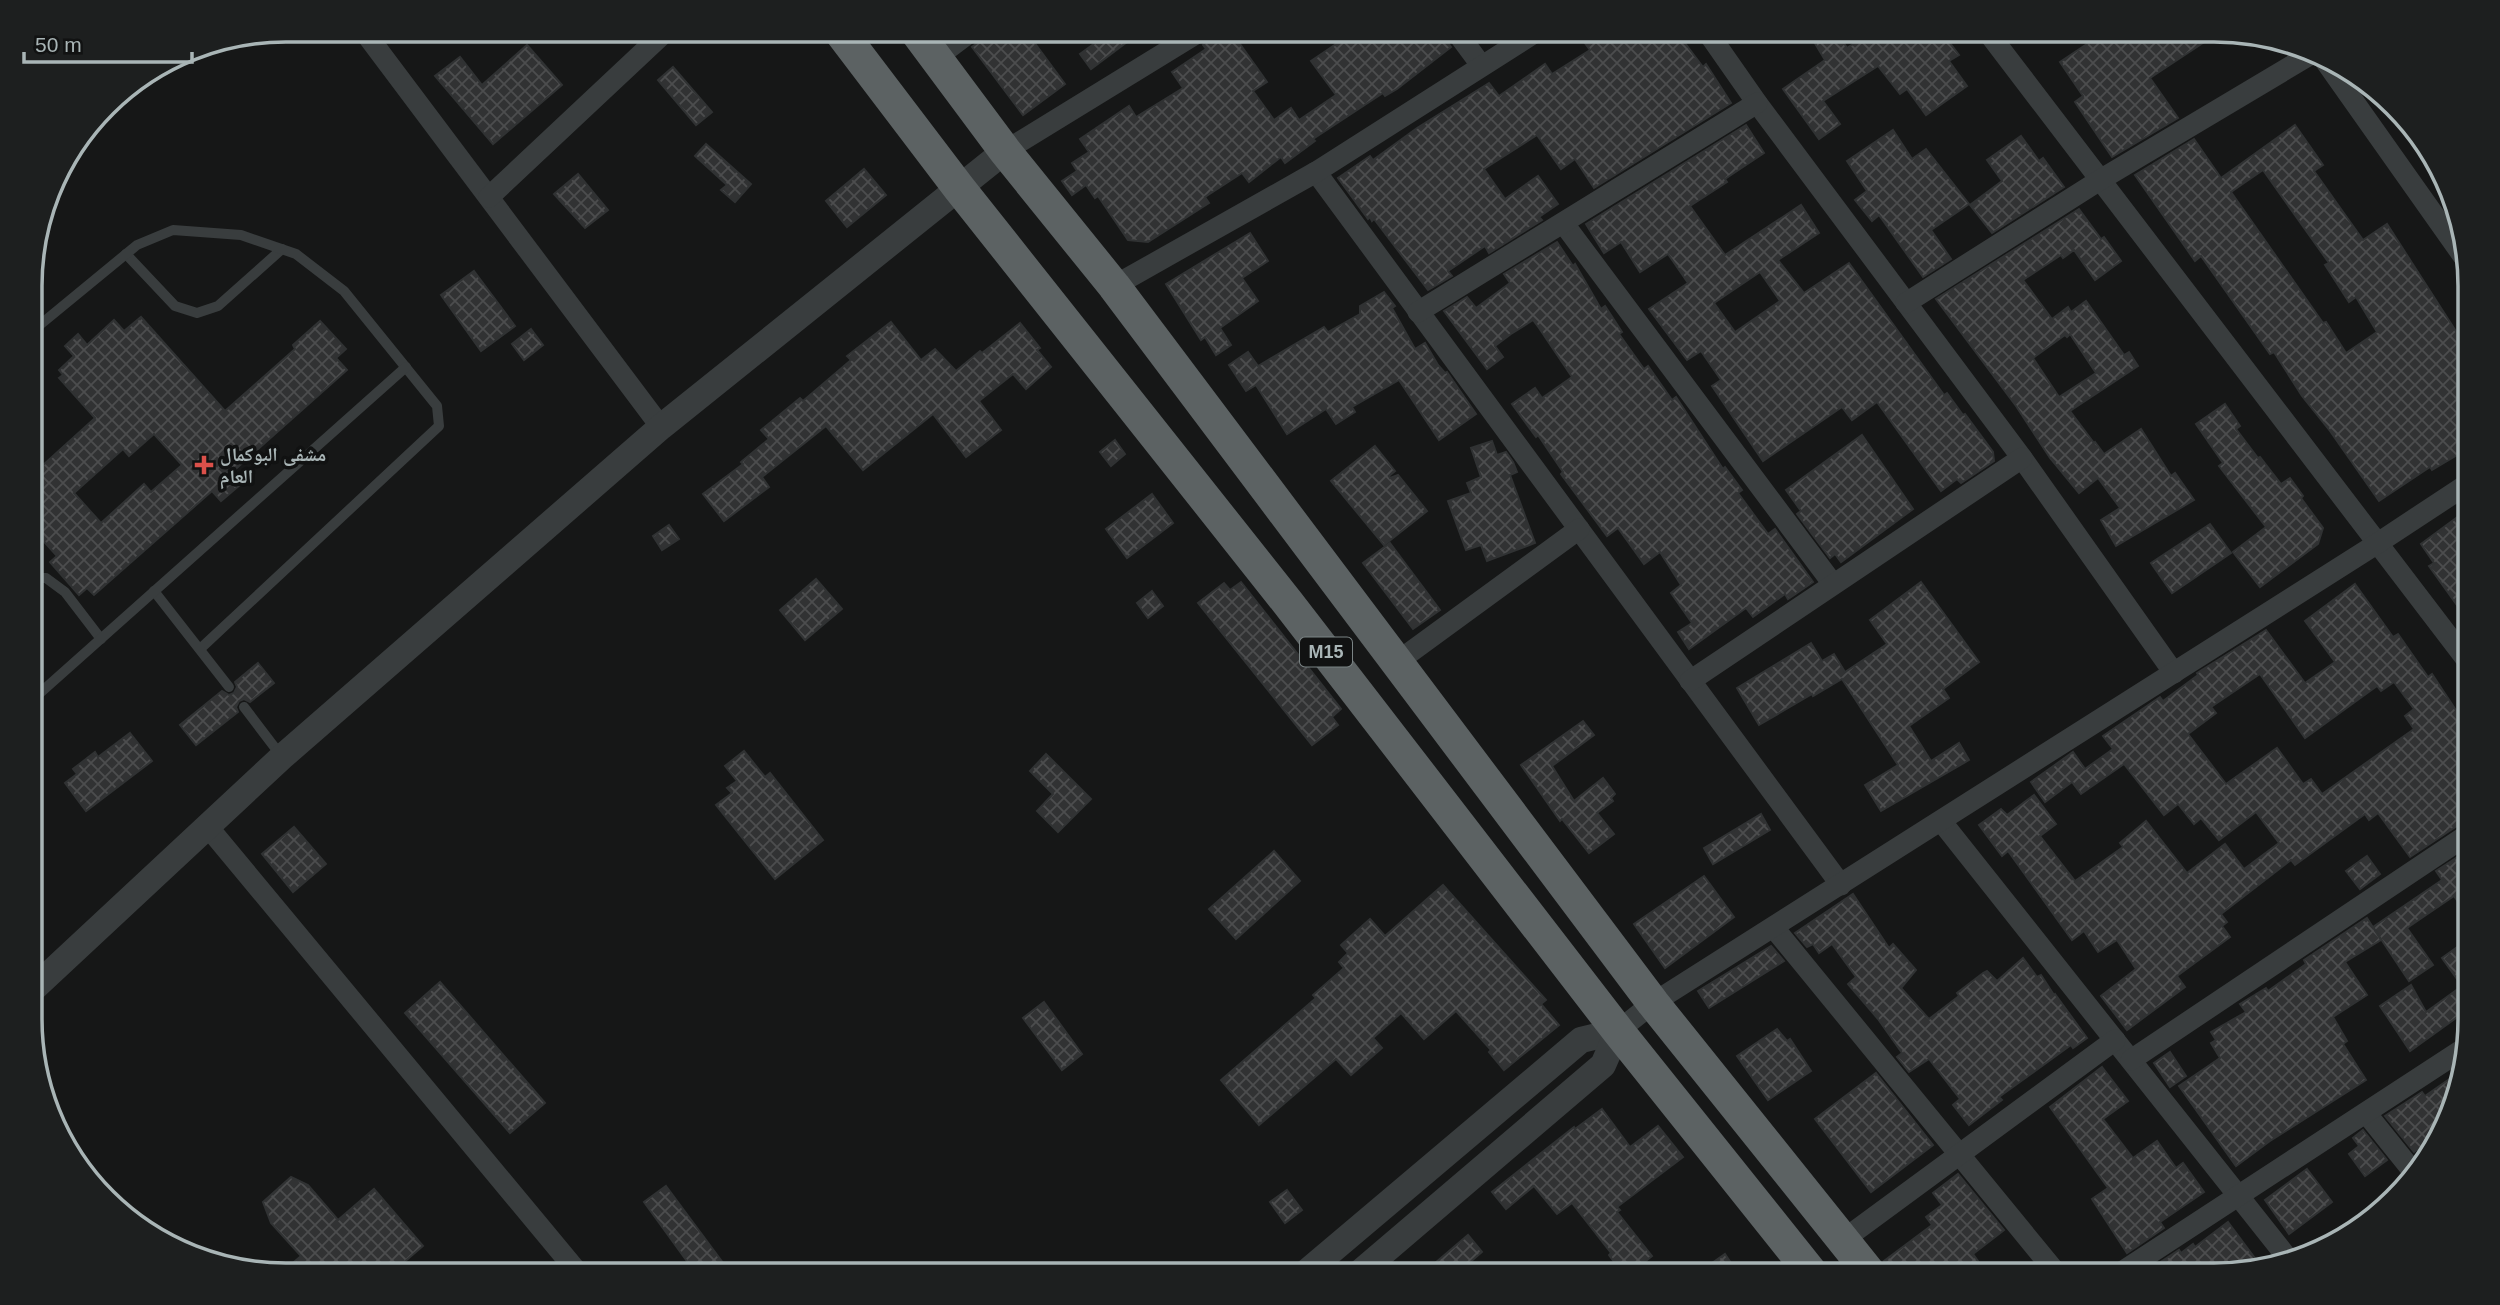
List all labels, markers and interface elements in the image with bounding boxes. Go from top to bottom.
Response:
scale bar [24,21,192,65]
text: 50 m [35,33,82,56]
place label: مشفى البوكمال العام [220,444,326,490]
marker: مشفى البوكمال العام [194,455,214,475]
road number: M15 [1300,638,1352,666]

